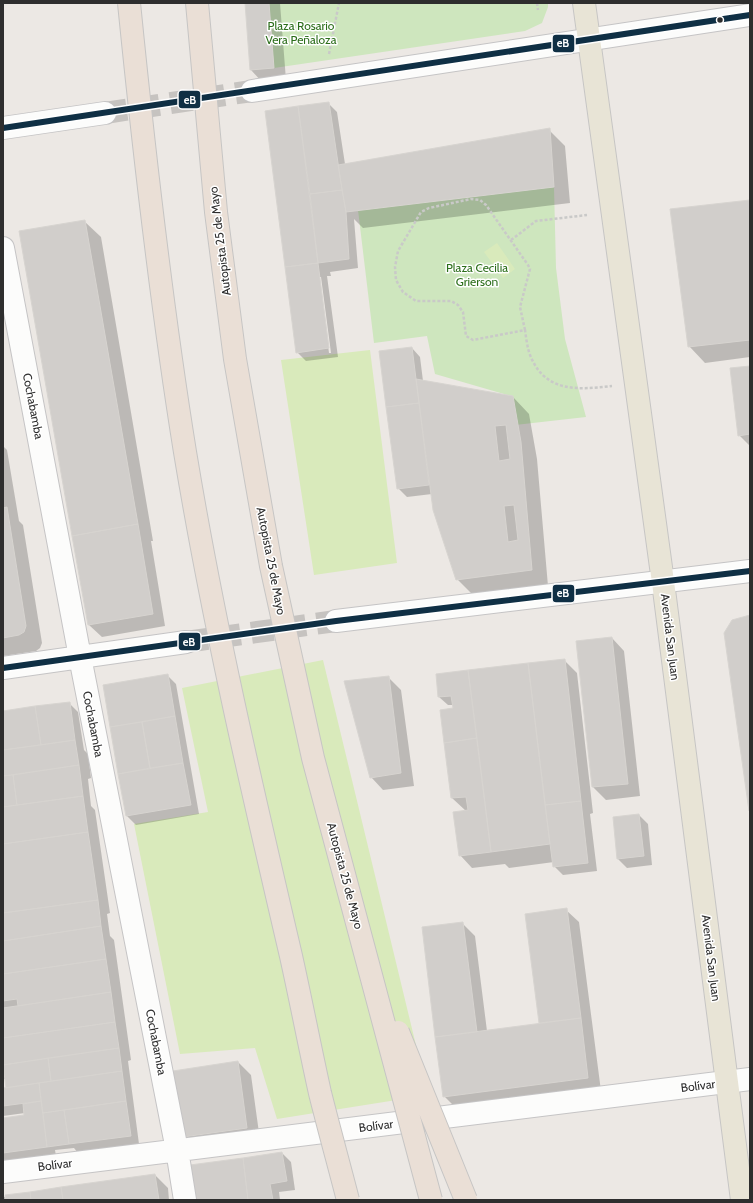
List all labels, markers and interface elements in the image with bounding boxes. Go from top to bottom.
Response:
unlabelled marker [715,15,725,25]
park label: Plaza Rosario Vera Peñaloza [266,18,337,47]
line badge: eB [552,34,575,53]
text: eB [557,36,569,50]
line badge: eB [178,90,201,109]
text: eB [184,93,196,107]
street label: Autopista 25 de Mayo [205,185,234,296]
park label: Plaza Cecilia Grierson [446,260,508,289]
street label: Cochabamba [20,372,47,440]
street label: Autopista 25 de Mayo [254,506,289,616]
line badge: eB [552,584,575,603]
text: eB [557,586,569,600]
street label: Avenida San Juan [658,593,683,681]
line badge: eB [178,632,201,651]
text: eB [183,635,195,649]
street label: Cochabamba [80,690,107,758]
street label: Autopista 25 de Mayo [324,821,367,931]
street label: Avenida San Juan [699,914,724,1002]
street label: Cochabamba [143,1008,170,1076]
street label: Bolívar [680,1076,716,1095]
street label: Bolívar [358,1116,394,1135]
street label: Bolívar [37,1155,73,1174]

